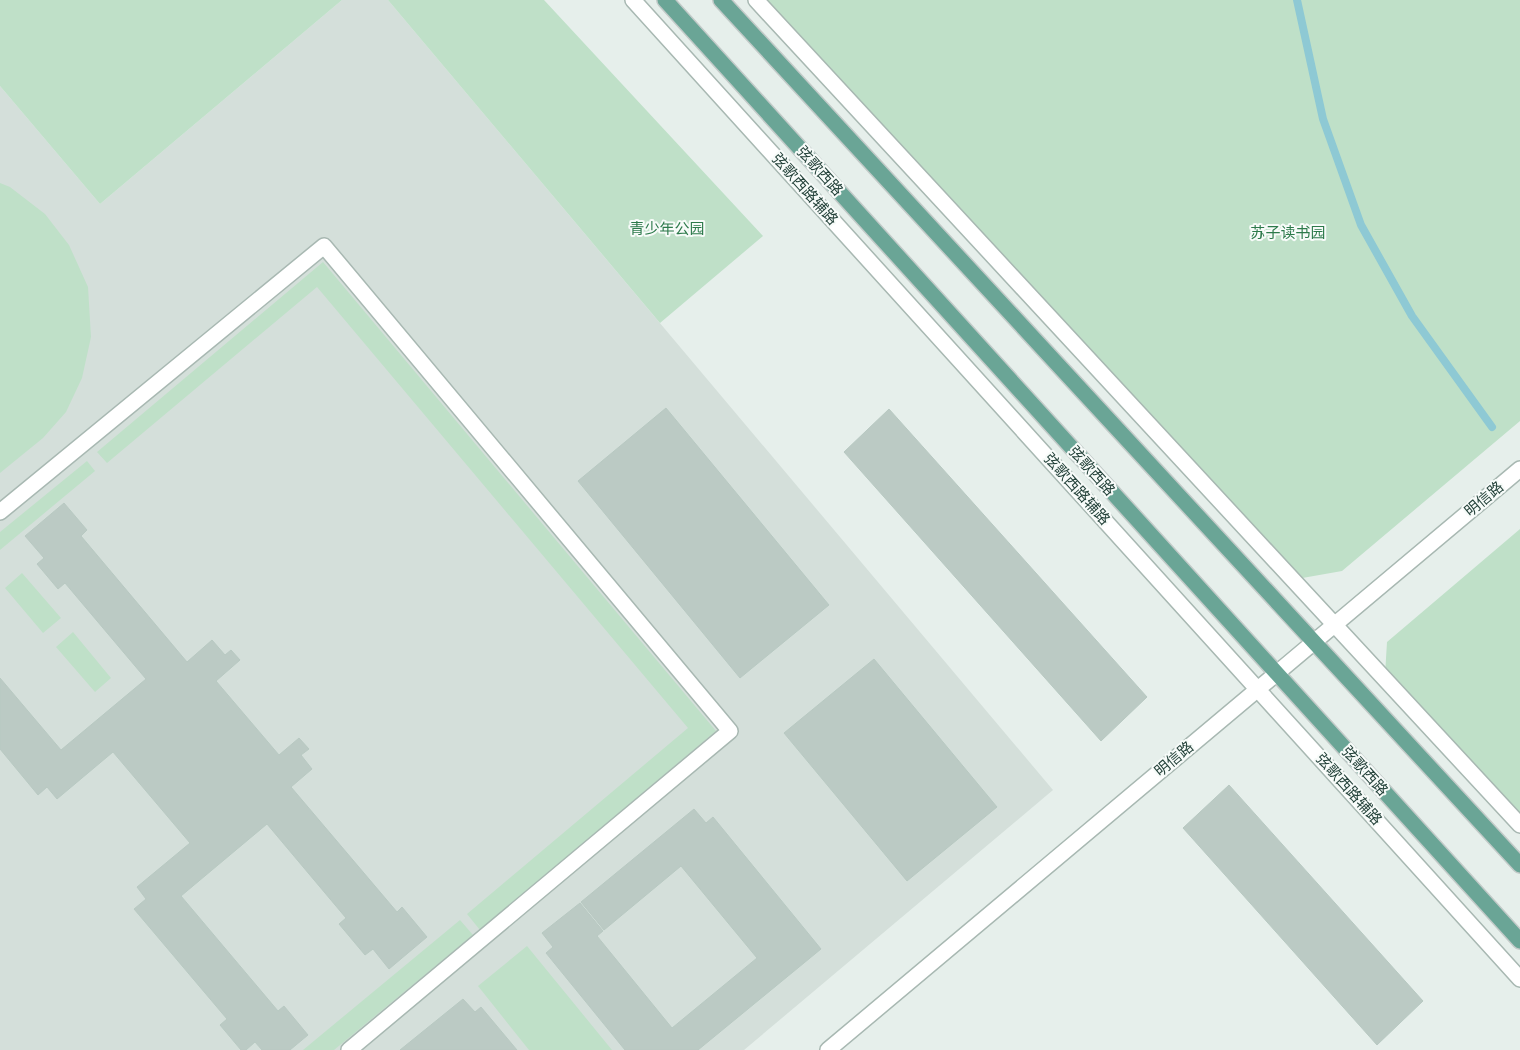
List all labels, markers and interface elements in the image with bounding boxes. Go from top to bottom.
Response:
street label: 弦歌西路 [793,143,847,199]
street label: 弦歌西路辅路 [768,150,842,228]
park label: 青少年公园 [629,220,705,238]
park label: 苏子读书园 [1250,224,1326,242]
street label: 弦歌西路 [1065,443,1119,499]
street label: 弦歌西路辅路 [1040,450,1114,528]
street label: 明信路 [1461,478,1507,520]
street label: 明信路 [1151,738,1197,780]
street label: 弦歌西路 [1338,743,1392,799]
street label: 弦歌西路辅路 [1312,750,1386,828]

